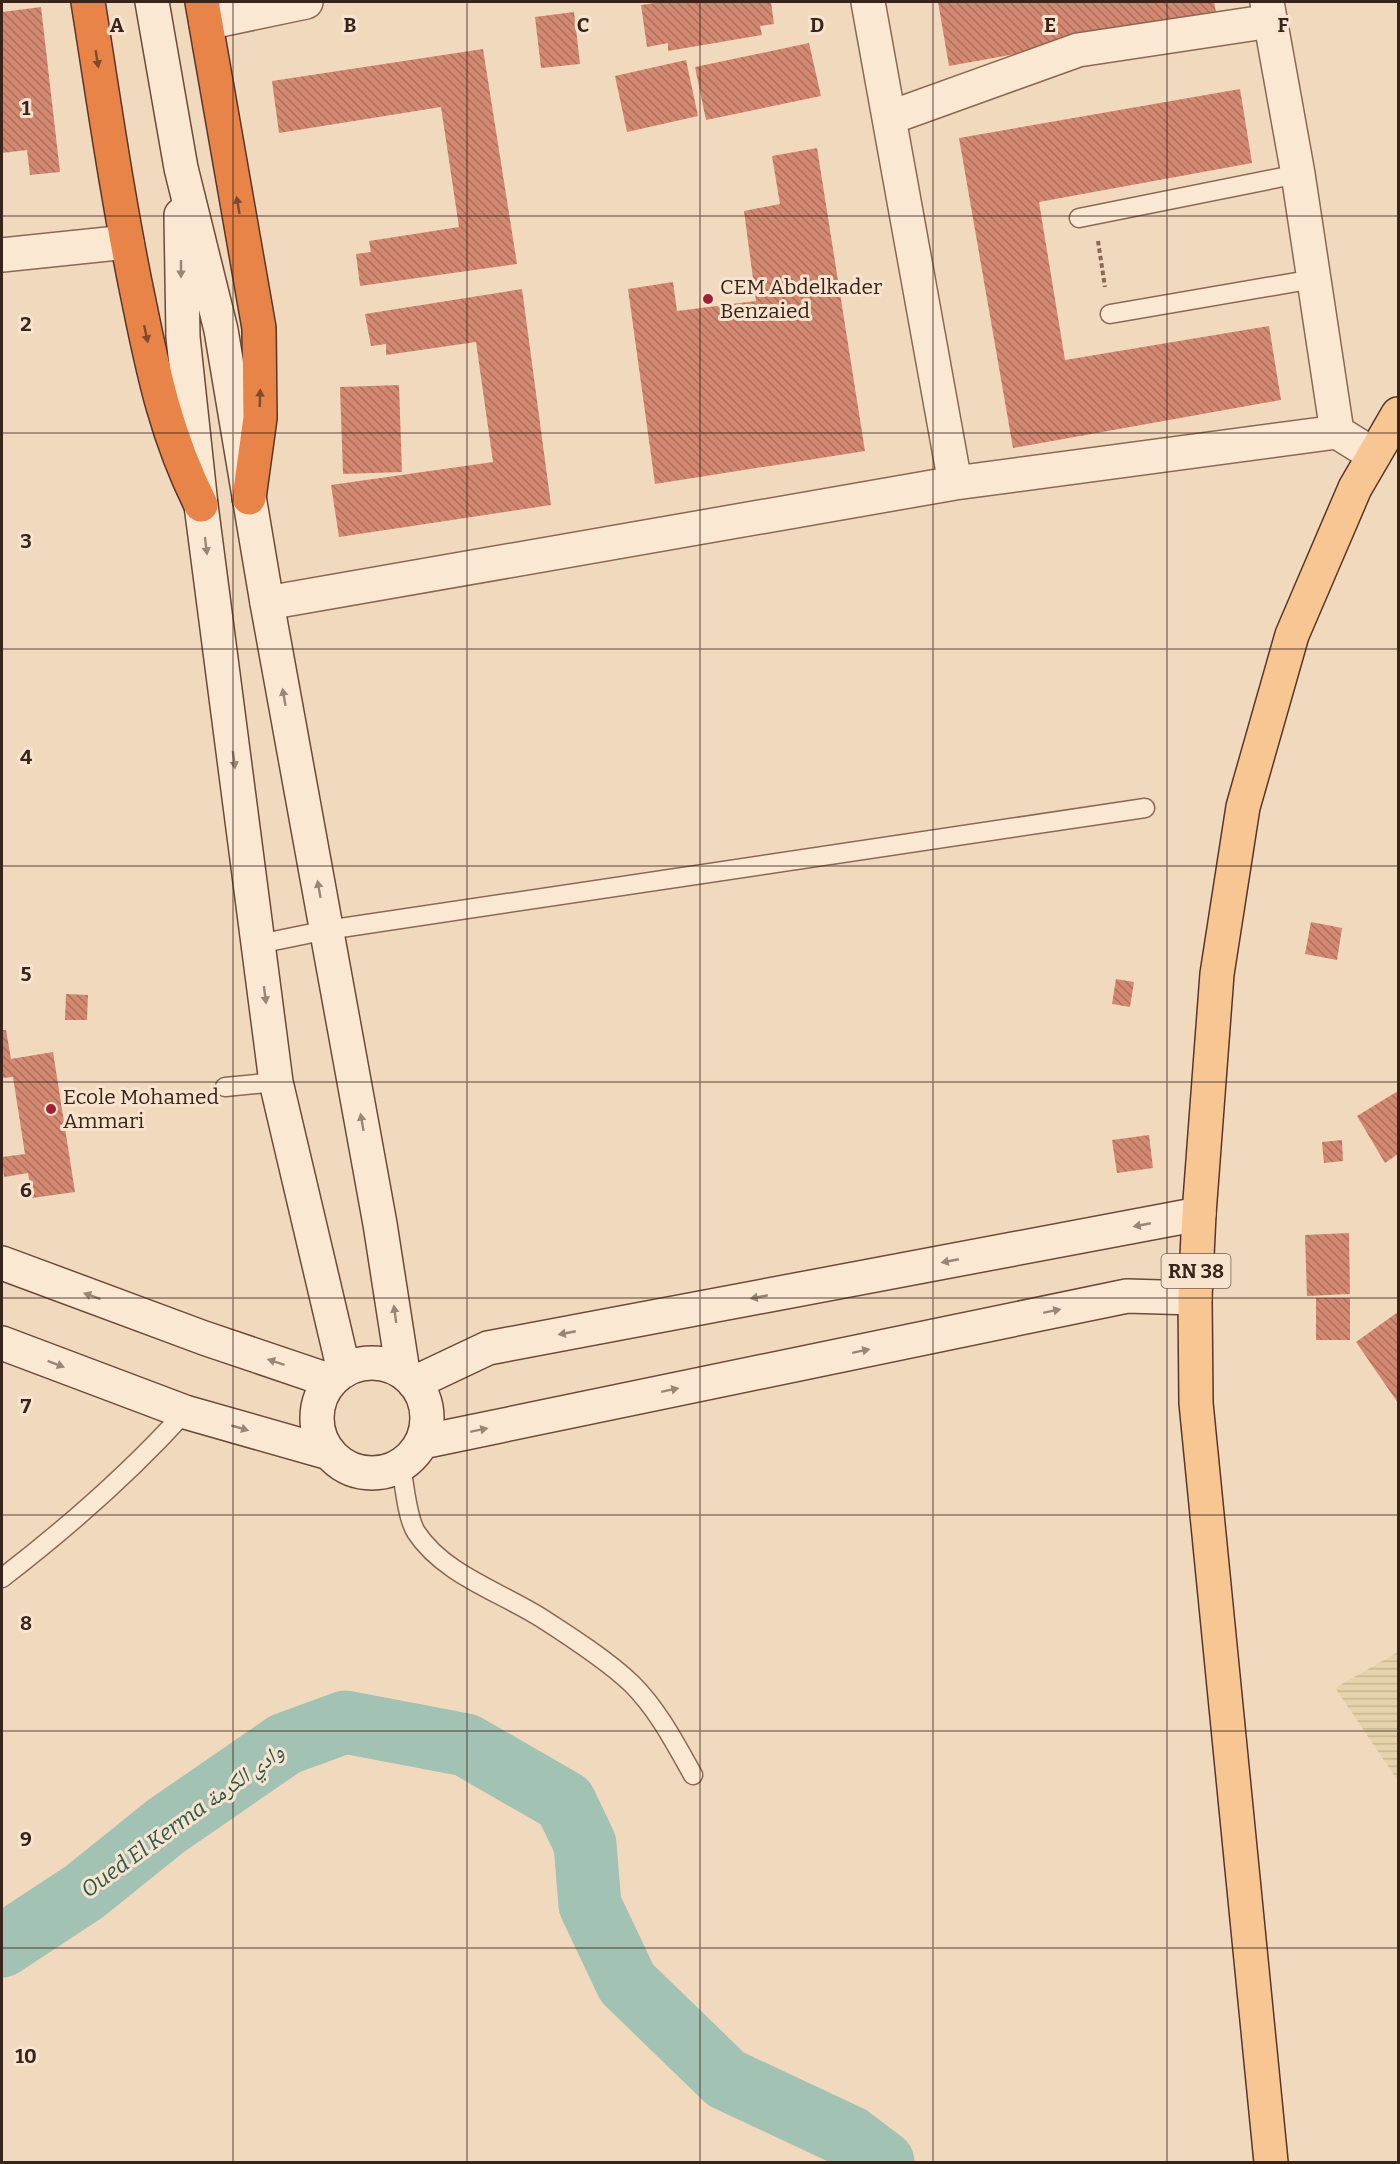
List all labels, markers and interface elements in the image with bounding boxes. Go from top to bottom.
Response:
text: A [110,13,125,37]
text: B [344,13,357,37]
text: C [577,13,589,37]
text: D [810,13,824,37]
text: E [1044,13,1056,37]
text: F [1277,13,1289,37]
one-way arrow [93,50,102,69]
text: 1 [22,96,31,120]
one-way arrow [233,195,242,214]
one-way arrow [176,259,186,278]
place label: CEM Abdelkader Benzaied [720,274,882,324]
marker: CEM Abdelkader Benzaied [701,292,715,306]
text: 2 [20,312,32,336]
one-way arrow [141,325,151,343]
one-way arrow [256,388,265,407]
text: 3 [20,529,32,553]
one-way arrow [202,537,211,556]
one-way arrow [279,687,288,706]
text: 4 [20,745,32,769]
one-way arrow [230,751,239,770]
one-way arrow [314,879,323,898]
text: 5 [21,962,32,986]
one-way arrow [261,986,270,1005]
place label: Ecole Mohamed Ammari [63,1084,219,1134]
marker: Ecole Mohamed Ammari [44,1102,58,1116]
one-way arrow [357,1112,366,1131]
text: 6 [20,1178,32,1202]
one-way arrow [1132,1221,1151,1230]
road number: RN 38 [1162,1254,1230,1288]
one-way arrow [941,1257,960,1266]
one-way arrow [83,1291,101,1301]
one-way arrow [749,1293,768,1302]
one-way arrow [390,1304,399,1323]
one-way arrow [1042,1306,1061,1316]
one-way arrow [557,1329,576,1338]
one-way arrow [851,1346,870,1355]
one-way arrow [267,1357,285,1367]
one-way arrow [47,1359,65,1369]
one-way arrow [660,1385,679,1394]
text: 7 [21,1394,32,1418]
one-way arrow [231,1424,249,1433]
one-way arrow [470,1425,489,1434]
text: 8 [20,1611,32,1635]
water label: Oued El Kerma وادي الكرمة [76,1738,291,1906]
text: 9 [20,1827,32,1851]
text: 10 [15,2044,37,2068]

